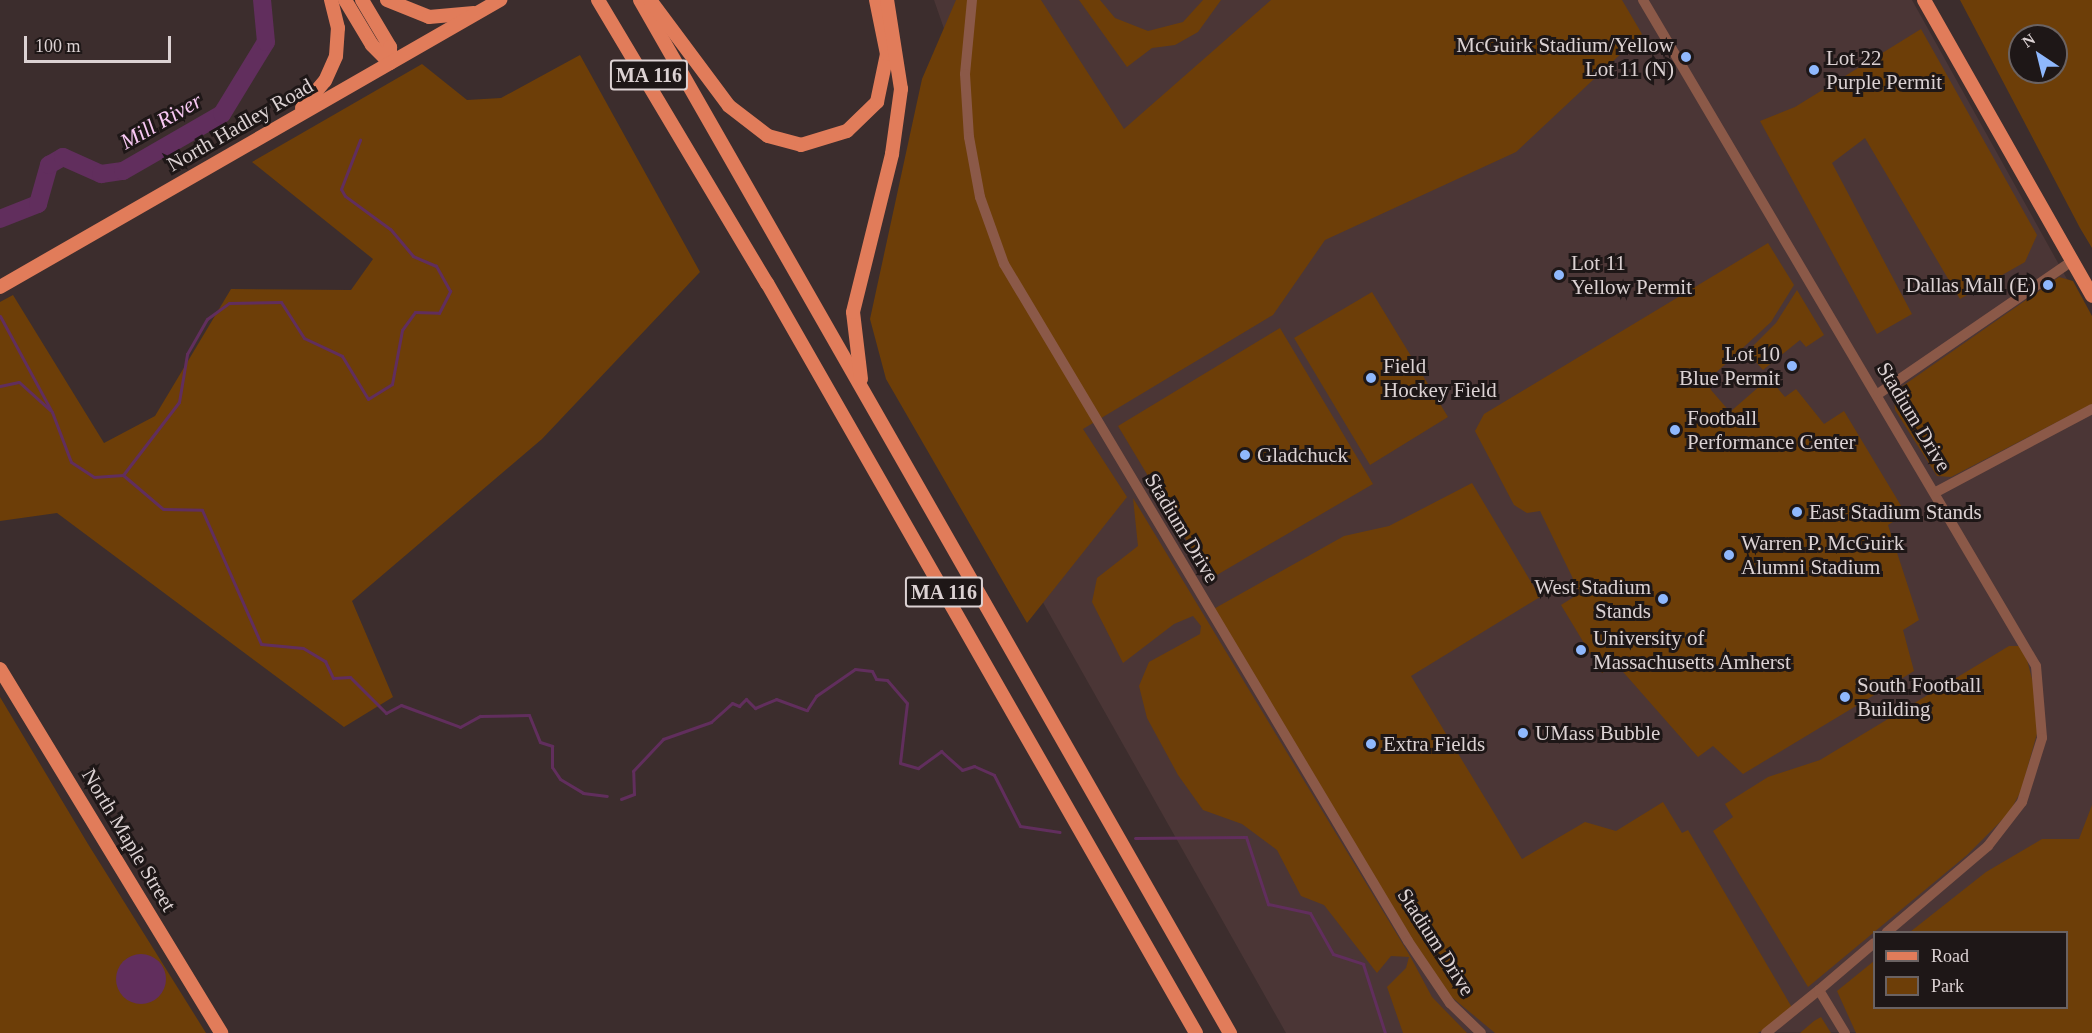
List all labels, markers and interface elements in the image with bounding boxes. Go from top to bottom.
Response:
scale bar [27,24,174,62]
north arrow [2008,24,2068,84]
text: N [2019,30,2038,51]
place label: McGuirk Stadium/Yellow Lot 11 (N) [1456,32,1674,82]
text: 100 m [35,36,81,56]
place label: Lot 22 Purple Permit [1826,45,1942,95]
marker: McGuirk Stadium/Yellow Lot 11 (N) [1679,50,1693,64]
road number: MA 116 [608,58,690,92]
marker: Lot 22 Purple Permit [1807,63,1821,77]
street label: North Hadley Road [162,73,318,177]
water label: Mill River [116,87,206,155]
place label: Lot 11 Yellow Permit [1571,250,1692,300]
marker: Lot 11 Yellow Permit [1552,268,1566,282]
place label: Dallas Mall (E) [1905,272,2036,298]
marker: Dallas Mall (E) [2041,278,2055,292]
place label: Lot 10 Blue Permit [1679,341,1780,391]
place label: Field Hockey Field [1383,353,1497,403]
street label: Stadium Drive [1872,358,1956,476]
marker: Lot 10 Blue Permit [1785,359,1799,373]
marker: Field Hockey Field [1364,371,1378,385]
place label: Football Performance Center [1687,405,1856,455]
marker: Football Performance Center [1668,423,1682,437]
place label: Gladchuck [1257,442,1348,468]
marker: Gladchuck [1238,448,1252,462]
street label: Stadium Drive [1140,469,1224,587]
place label: East Stadium Stands [1809,499,1982,525]
marker: East Stadium Stands [1790,505,1804,519]
place label: Warren P. McGuirk Alumni Stadium [1741,530,1904,580]
marker: Warren P. McGuirk Alumni Stadium [1722,548,1736,562]
place label: West Stadium Stands [1534,574,1651,624]
road number: MA 116 [904,575,984,609]
marker: West Stadium Stands [1656,592,1670,606]
place label: University of Massachusetts Amherst [1593,625,1792,675]
marker: University of Massachusetts Amherst [1574,643,1588,657]
place label: South Football Building [1857,672,1981,722]
marker: South Football Building [1838,690,1852,704]
place label: UMass Bubble [1535,720,1660,746]
marker: UMass Bubble [1516,726,1530,740]
place label: Extra Fields [1383,731,1485,757]
marker: Extra Fields [1364,737,1378,751]
street label: North Maple Street [76,764,182,916]
street label: Stadium Drive [1392,884,1480,1000]
legend [1873,931,2068,1009]
text: Road [1931,946,1969,966]
text: Park [1931,976,1964,996]

